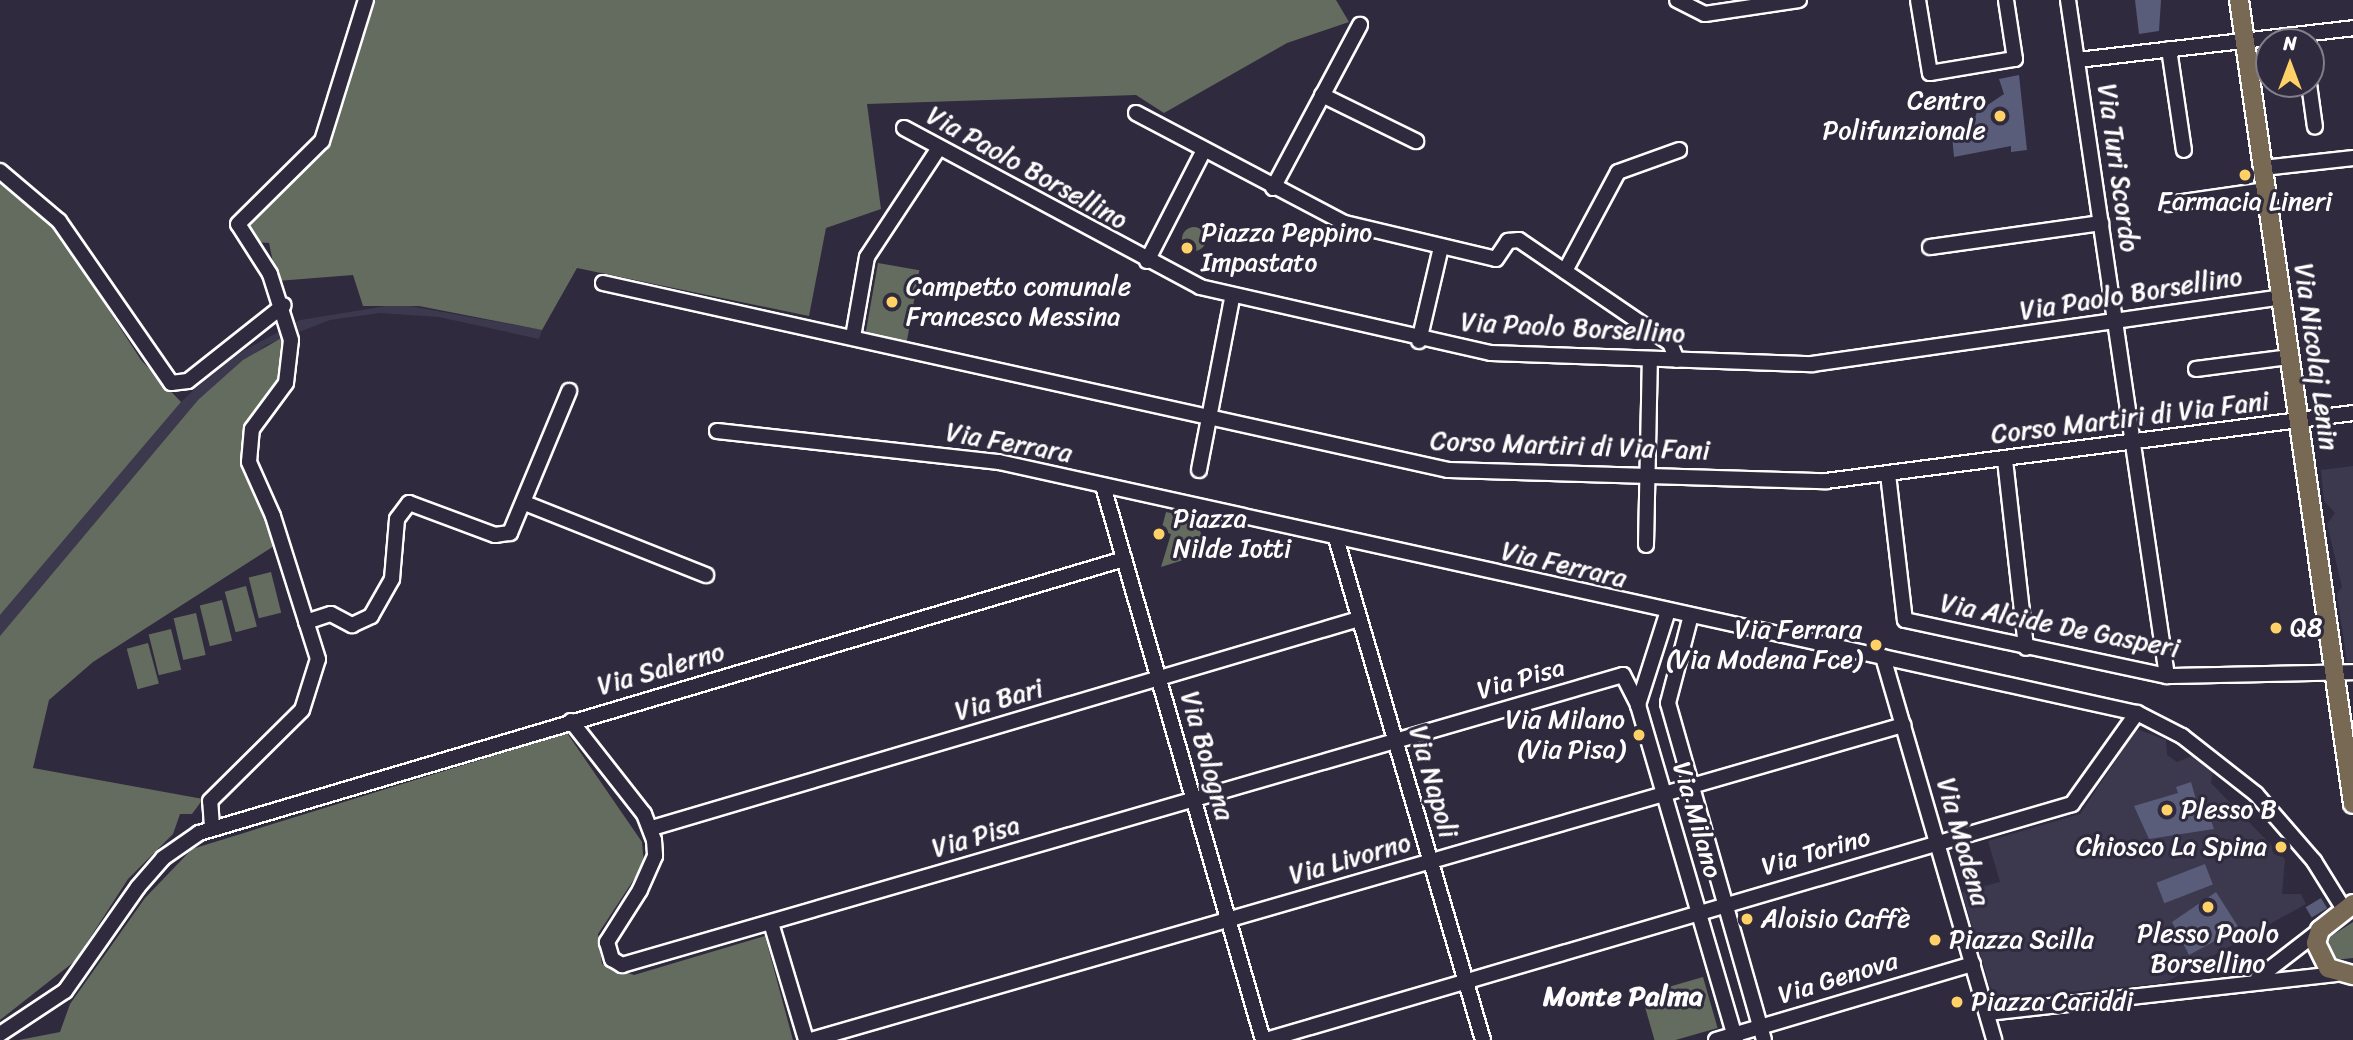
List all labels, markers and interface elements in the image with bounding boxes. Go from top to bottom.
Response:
text: N [2283,27,2297,60]
north arrow [2255,28,2325,98]
street label: Via Turi Scordo [2091,80,2145,256]
place label: Centro Polifunzionale [1823,85,1986,146]
street label: Via Paolo Borsellino [920,99,1134,237]
marker: Centro Polifunzionale [1992,108,2008,124]
marker: Farmacia Lineri [2237,167,2253,183]
place label: Farmacia Lineri [2157,186,2333,218]
place label: Piazza Peppino Impastato [1201,217,1372,278]
marker: Piazza Peppino Impastato [1179,240,1195,256]
street label: Via Paolo Borsellino [2017,261,2245,327]
street label: Via Nicolaj Lenin [2287,261,2345,453]
place label: Campetto comunale Francesco Messina [906,271,1131,332]
marker: Campetto comunale Francesco Messina [884,294,900,310]
street label: Via Paolo Borsellino [1459,306,1687,350]
street label: Corso Martiri di Via Fani [1990,386,2270,450]
street label: Via Ferrara [943,417,1075,469]
street label: Corso Martiri di Via Fani [1430,426,1710,466]
place label: Piazza Nilde Iotti [1173,503,1292,564]
marker: Piazza Nilde Iotti [1151,526,1167,542]
street label: Via Ferrara [1498,535,1630,595]
street label: Via Alcide De Gasperi [1938,588,2182,664]
place label: Q8 [2290,612,2323,644]
place label: Via Ferrara (Via Modena Fce) [1665,614,1862,676]
marker: Q8 [2268,620,2284,636]
street label: Via Salerno [594,636,728,702]
marker: Via Ferrara (Via Modena Fce) [1868,637,1884,653]
street label: Via Pisa [1473,652,1569,706]
street label: Via Bari [952,673,1046,727]
street label: Via Bologna [1174,688,1240,824]
place label: Via Milano (Via Pisa) [1507,704,1625,766]
street label: Via Napoli [1402,722,1464,842]
marker: Via Milano (Via Pisa) [1631,727,1647,743]
street label: Via Milano [1666,759,1728,881]
street label: Via Modena [1930,775,1996,909]
place label: Plesso B [2181,794,2277,826]
marker: Plesso B [2159,802,2175,818]
street label: Via Pisa [928,810,1024,864]
street label: Via Torino [1758,822,1874,882]
street label: Via Livorno [1286,827,1414,891]
place label: Chiosco La Spina [2076,831,2267,863]
marker: Chiosco La Spina [2273,839,2289,855]
marker: Plesso Paolo Borsellino [2200,899,2216,915]
place label: Aloisio Caffè [1761,903,1911,935]
marker: Aloisio Caffè [1739,911,1755,927]
place label: Plesso Paolo Borsellino [2137,918,2279,979]
place label: Piazza Scilla [1949,924,2094,956]
marker: Piazza Scilla [1927,932,1943,948]
street label: Via Genova [1774,945,1902,1011]
district label: Monte Palma [1543,979,1703,1013]
place label: Piazza Cariddi [1971,986,2133,1018]
marker: Piazza Cariddi [1949,994,1965,1010]

